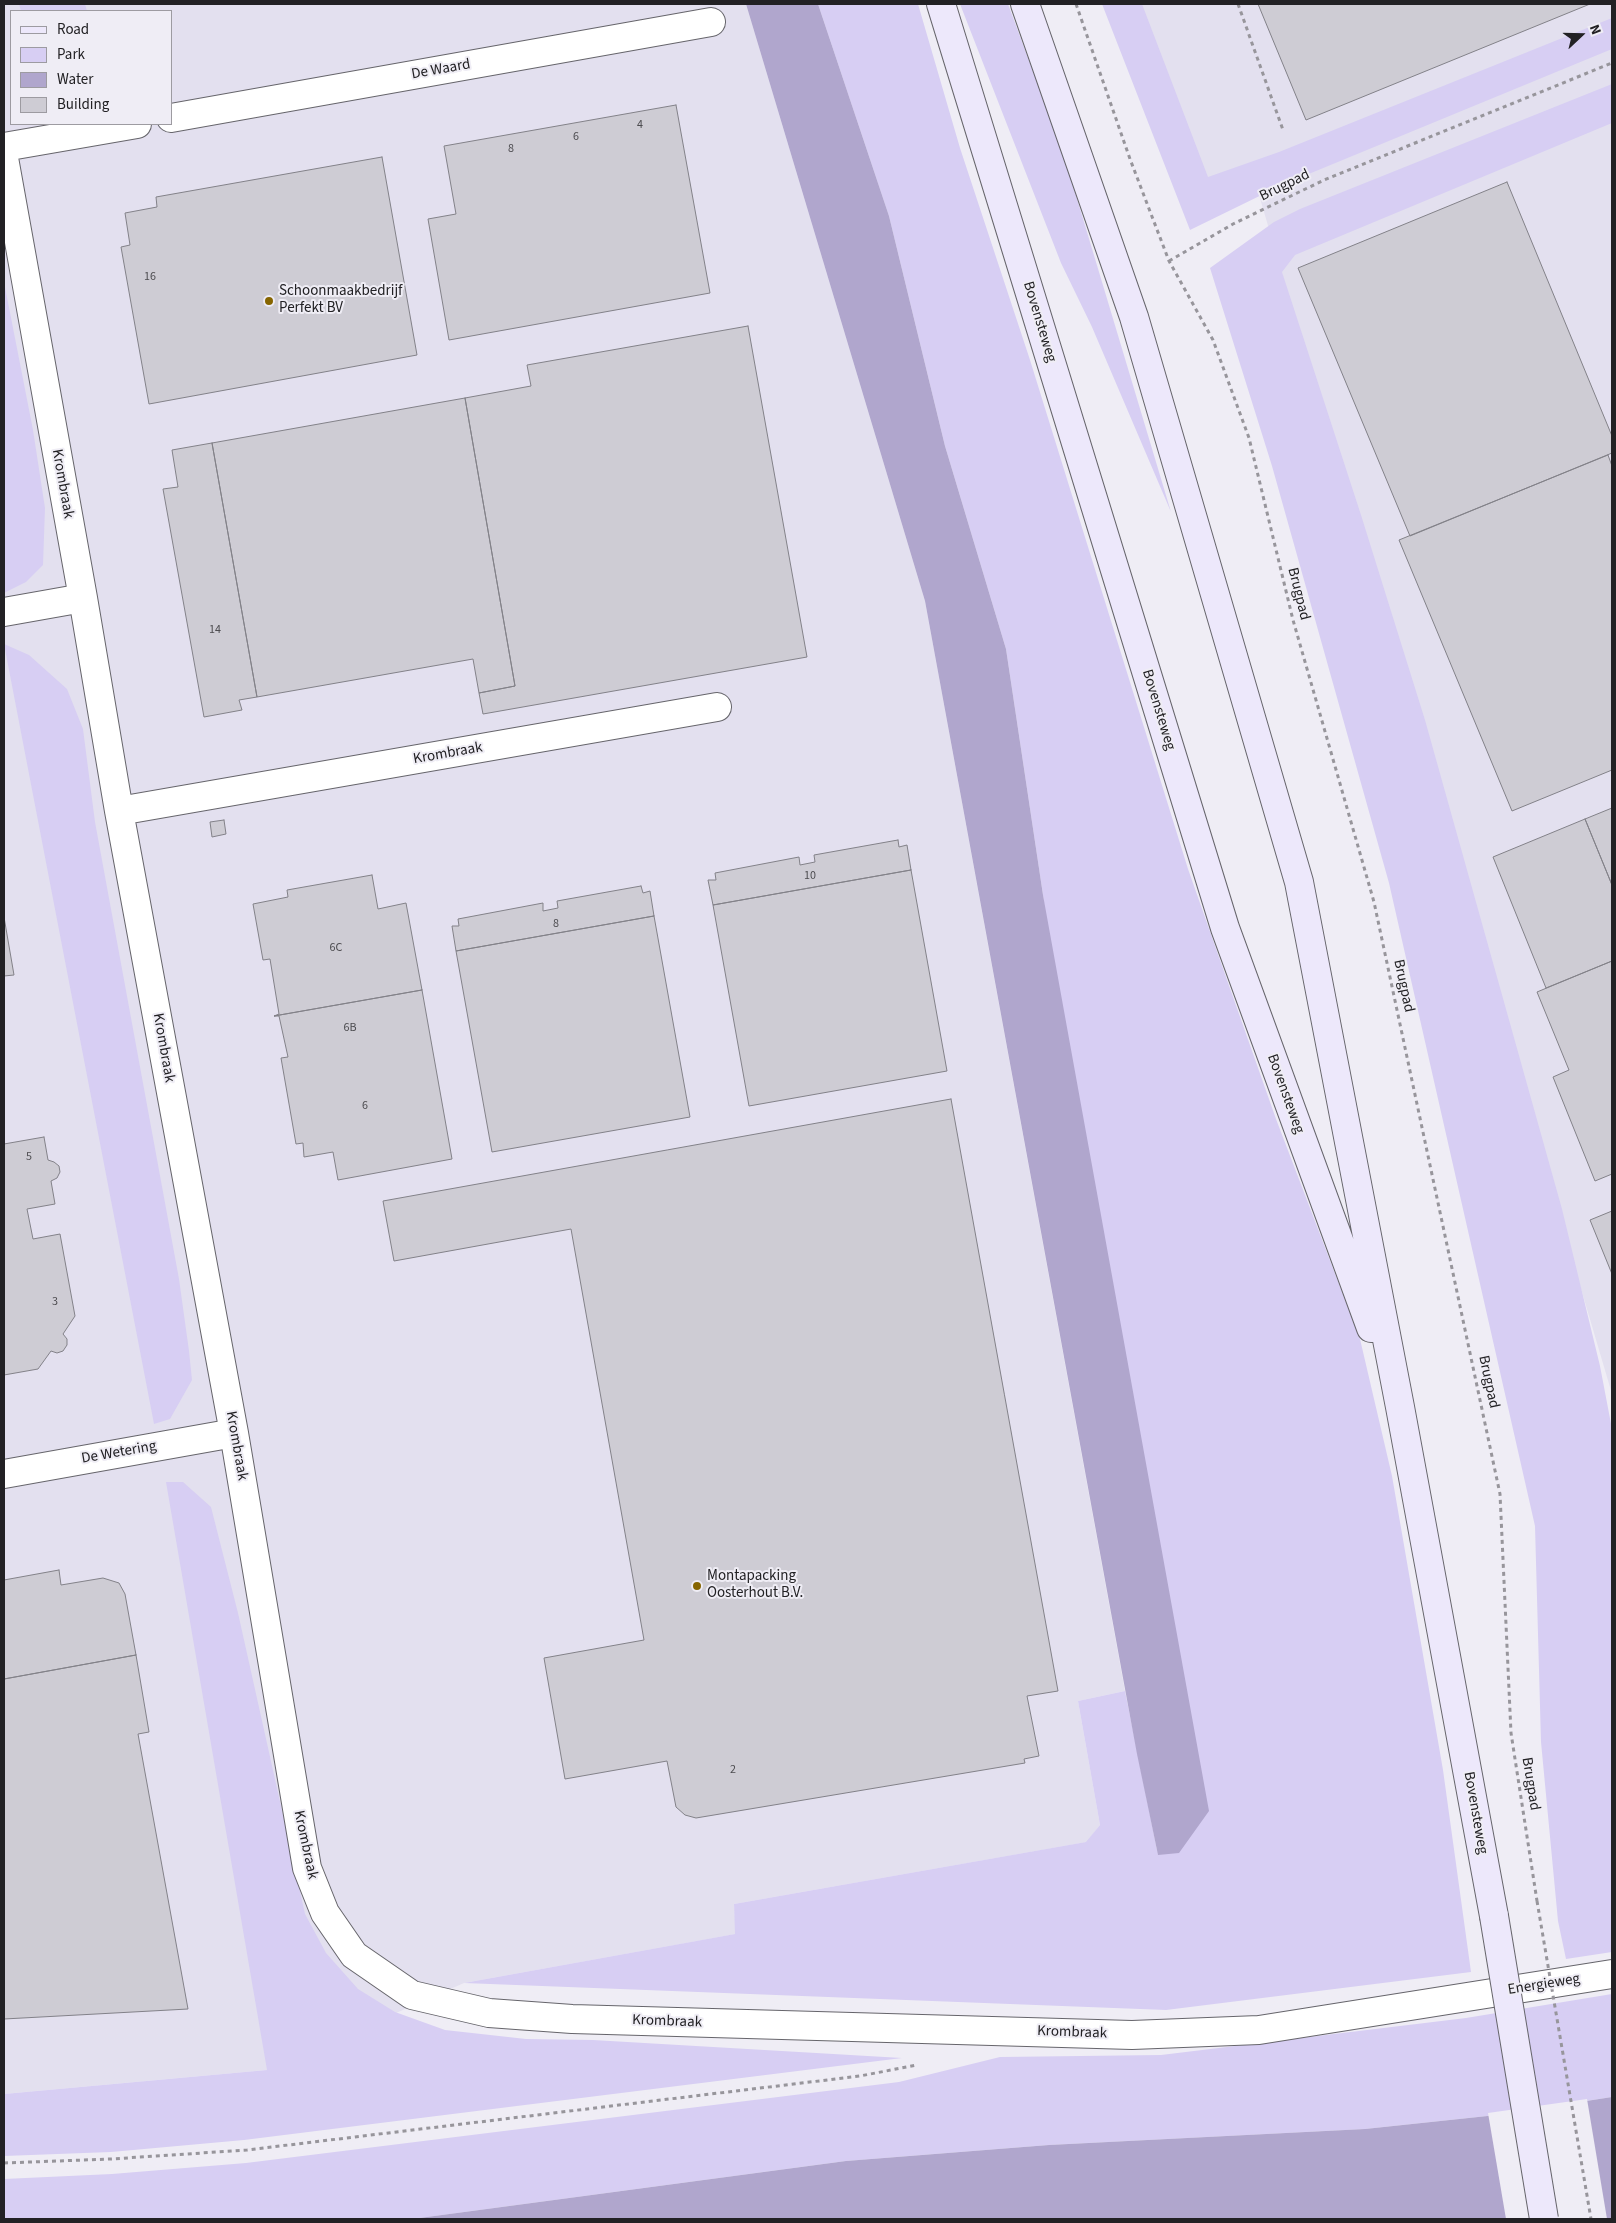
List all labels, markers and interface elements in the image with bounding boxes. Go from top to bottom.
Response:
legend [10,10,172,125]
north arrow [1556,10,1606,60]
text: Road [57,19,89,40]
text: N [1584,22,1606,38]
text: Park [57,44,85,65]
street label: De Waard [410,56,472,84]
text: Water [57,69,93,90]
text: Building [57,94,109,115]
house number: 4 [637,118,643,132]
house number: 6 [573,130,579,144]
house number: 8 [508,142,514,156]
street label: Brugpad [1257,166,1313,206]
house number: 16 [144,270,156,284]
street label: Bovensteweg [1018,279,1060,365]
place label: Schoonmaakbedrijf Perfekt BV [279,283,402,318]
marker: Schoonmaakbedrijf Perfekt BV [263,295,275,307]
street label: Krombraak [47,448,77,520]
street label: Brugpad [1283,566,1313,622]
house number: 14 [209,623,221,637]
street label: Bovensteweg [1137,667,1179,753]
street label: Krombraak [412,739,484,769]
house number: 10 [804,869,816,883]
house number: 8 [553,917,559,931]
house number: 6C [330,941,342,955]
street label: Brugpad [1389,958,1417,1014]
street label: Krombraak [148,1012,178,1084]
house number: 6B [343,1021,357,1035]
street label: Bovensteweg [1262,1052,1308,1136]
house number: 6 [362,1099,368,1113]
house number: 5 [26,1150,32,1164]
house number: 3 [52,1295,58,1309]
street label: Brugpad [1474,1354,1502,1410]
street label: Krombraak [221,1410,251,1482]
street label: De Wetering [80,1438,158,1468]
place label: Montapacking Oosterhout B.V. [707,1568,803,1603]
marker: Montapacking Oosterhout B.V. [691,1580,703,1592]
street label: Brugpad [1517,1756,1543,1812]
house number: 2 [730,1763,736,1777]
street label: Bovensteweg [1459,1770,1491,1856]
street label: Krombraak [289,1809,321,1881]
street label: Energieweg [1507,1970,1581,2000]
street label: Krombraak [632,2012,702,2032]
street label: Krombraak [1037,2023,1107,2043]

